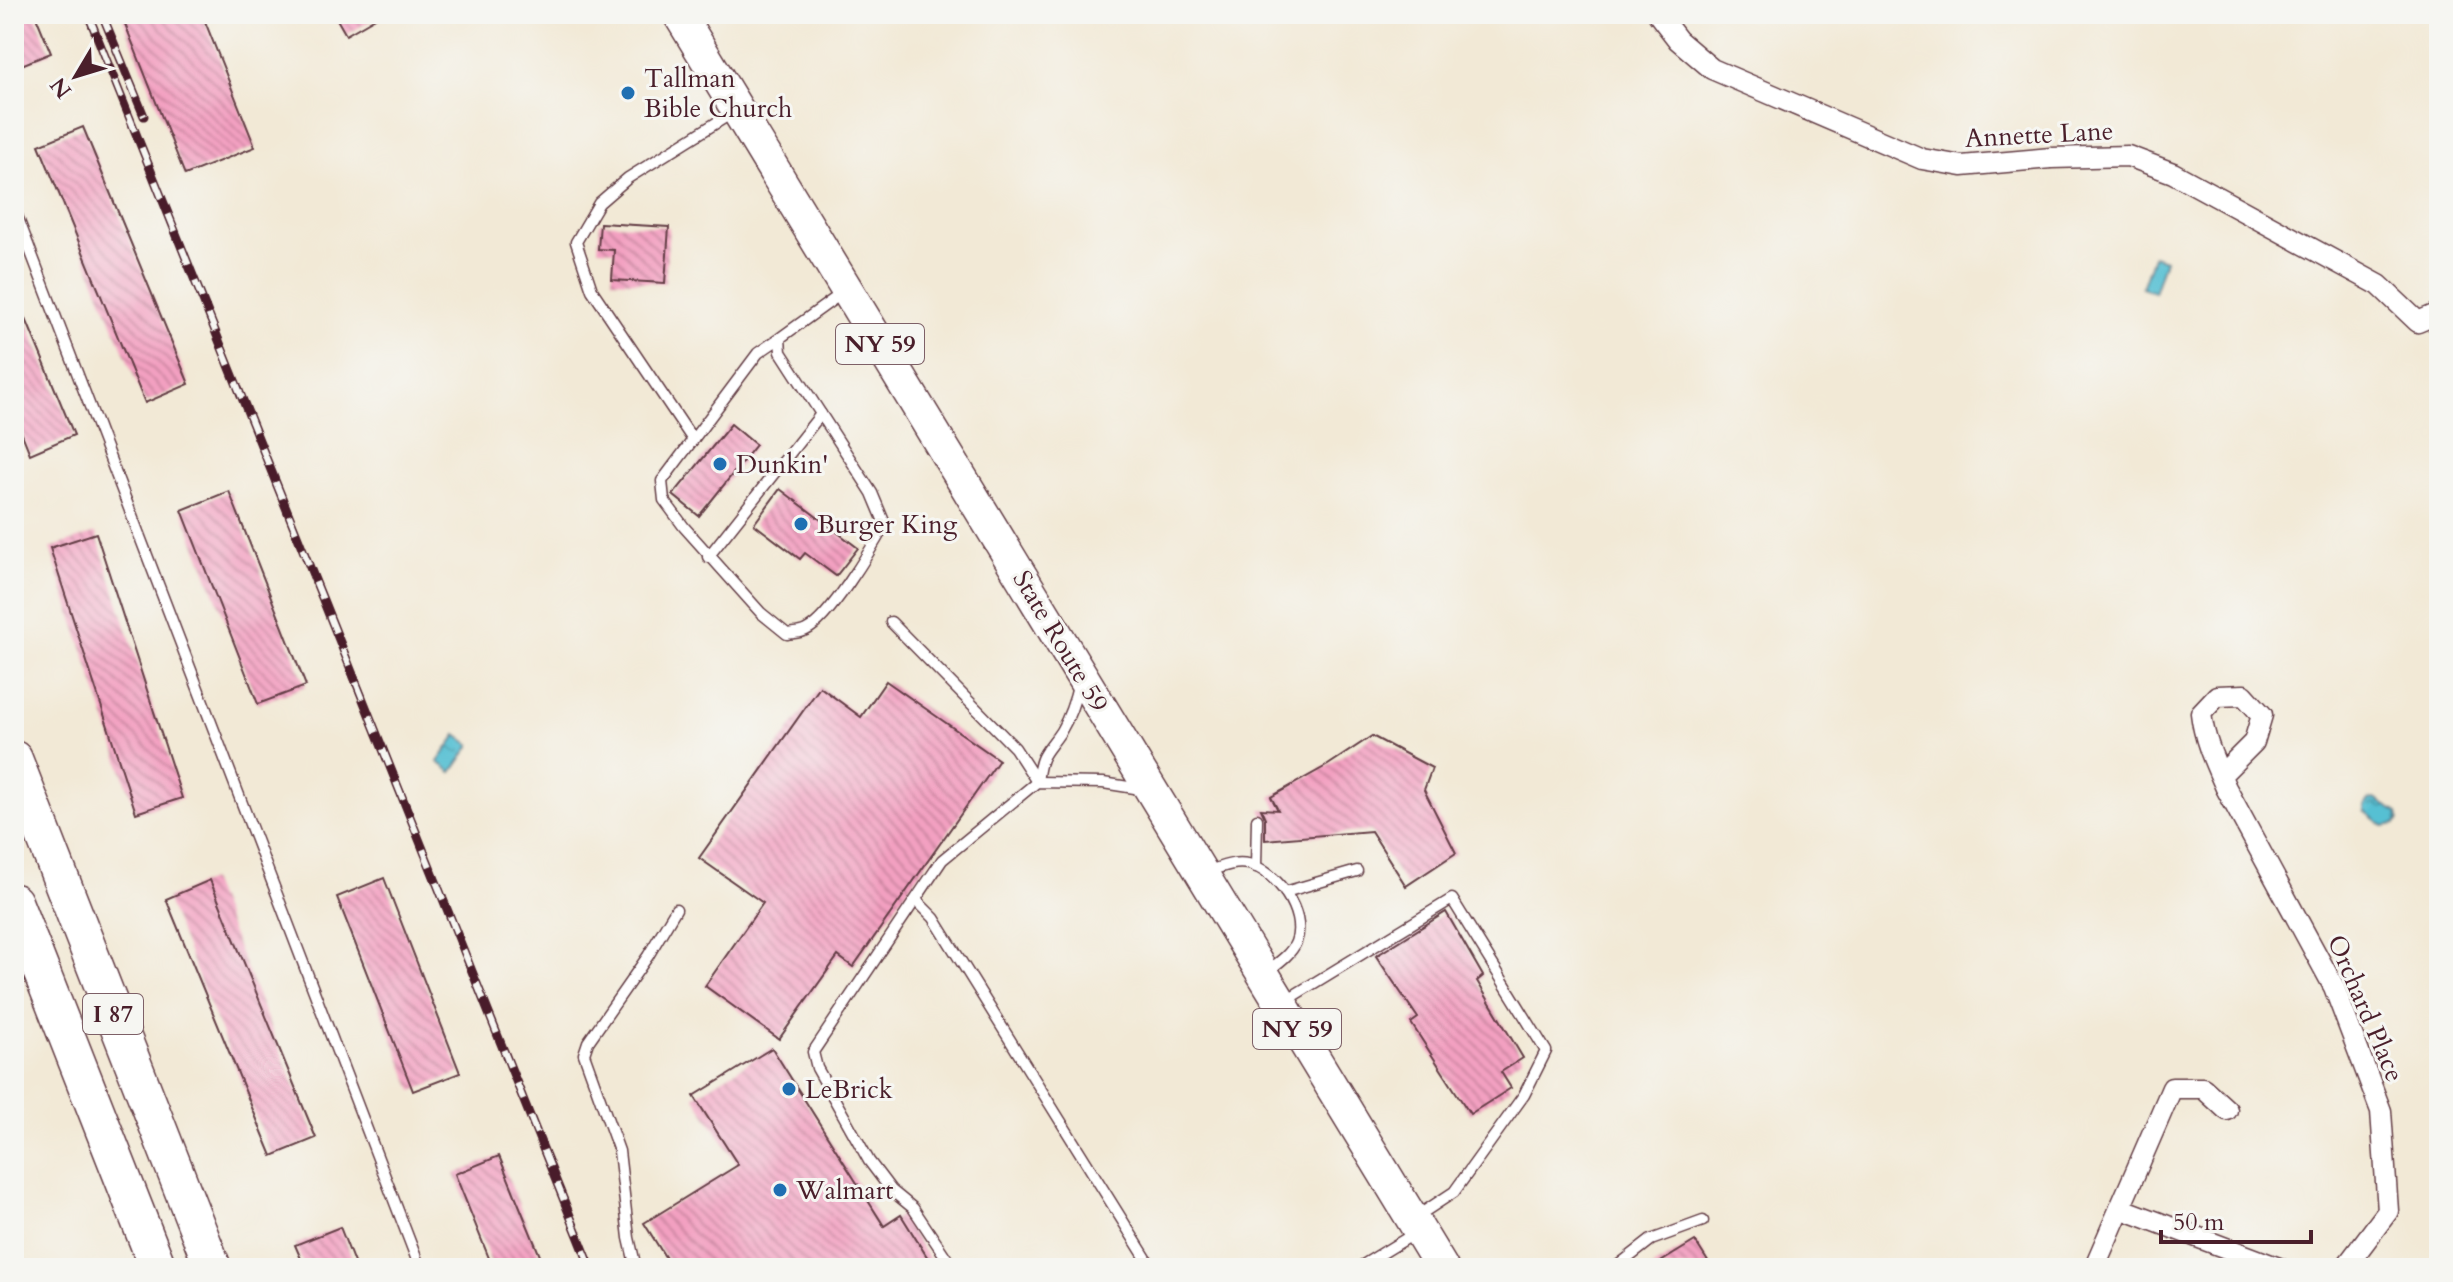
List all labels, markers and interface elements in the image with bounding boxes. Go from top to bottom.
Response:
north arrow [36,36,116,116]
place label: Tallman Bible Church [644,61,792,126]
text: N [43,71,79,104]
marker: Tallman Bible Church [619,84,637,102]
street label: Annette Lane [1964,113,2114,156]
road number: NY 59 [836,324,924,364]
place label: Dunkin' [736,447,828,482]
marker: Dunkin' [711,455,729,473]
place label: Burger King [817,507,958,542]
marker: Burger King [792,515,810,533]
street label: State Route 59 [1005,564,1117,719]
street label: Orchard Place [2319,929,2412,1087]
road number: I 87 [83,994,143,1034]
road number: NY 59 [1253,1009,1341,1049]
place label: LeBrick [805,1072,893,1107]
marker: LeBrick [780,1080,798,1098]
place label: Walmart [795,1173,894,1208]
marker: Walmart [771,1181,789,1199]
scale bar [2161,1194,2311,1244]
text: 50 m [2173,1206,2225,1239]

